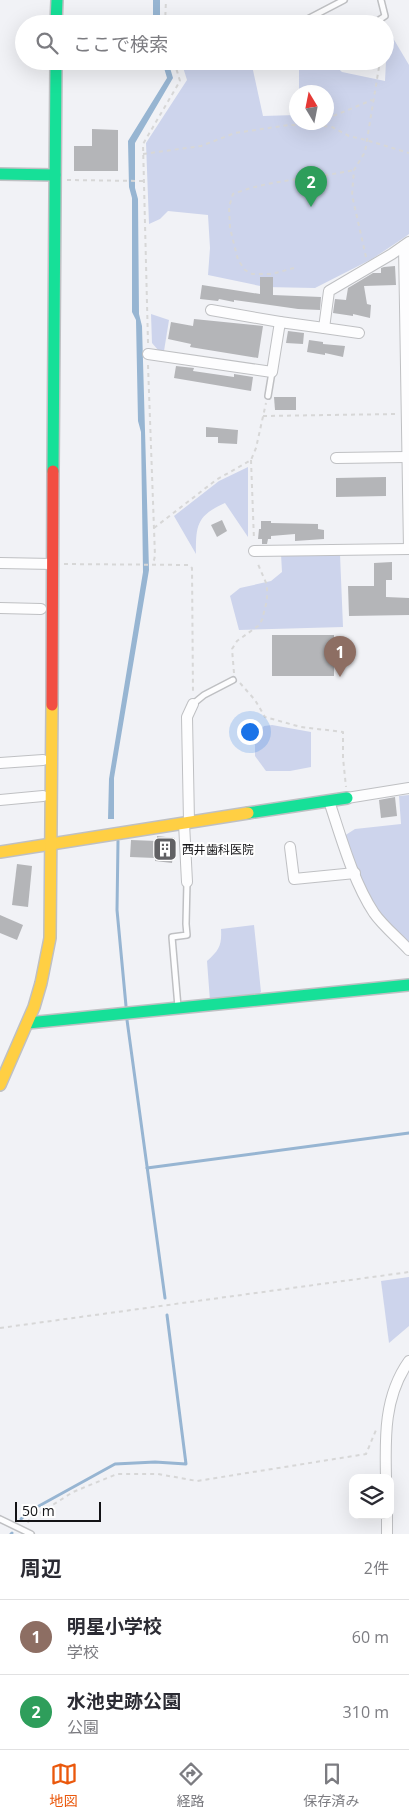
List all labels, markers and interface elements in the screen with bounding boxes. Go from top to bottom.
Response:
search box [15,15,394,70]
icon: search [33,29,61,57]
text: ここで検索 [73,31,168,57]
north arrow [289,85,334,130]
pin: 2 [295,166,327,207]
pin: 1 [324,636,356,677]
your location [237,719,263,745]
building icon: 西井歯科医院 [152,836,178,862]
place label: 西井歯科医院 [182,841,254,858]
map controls [349,1474,394,1519]
button: layers [349,1474,394,1519]
scale bar [15,1499,101,1522]
text: 50 m [22,1501,55,1520]
text: 周辺 [20,1554,62,1582]
text: 2件 [364,1557,389,1579]
text: 明星小学校 [67,1613,162,1639]
text: 1 [31,1626,41,1648]
text: 60 m [352,1626,389,1648]
text: 学校 [67,1641,99,1663]
text: 水池史跡公園 [67,1688,181,1714]
text: 2 [31,1701,41,1723]
text: 310 m [343,1701,389,1723]
text: 公園 [67,1716,99,1738]
tab: 地図 [50,1760,78,1810]
tab: 経路 [177,1760,205,1810]
tab: 保存済み [304,1760,360,1810]

